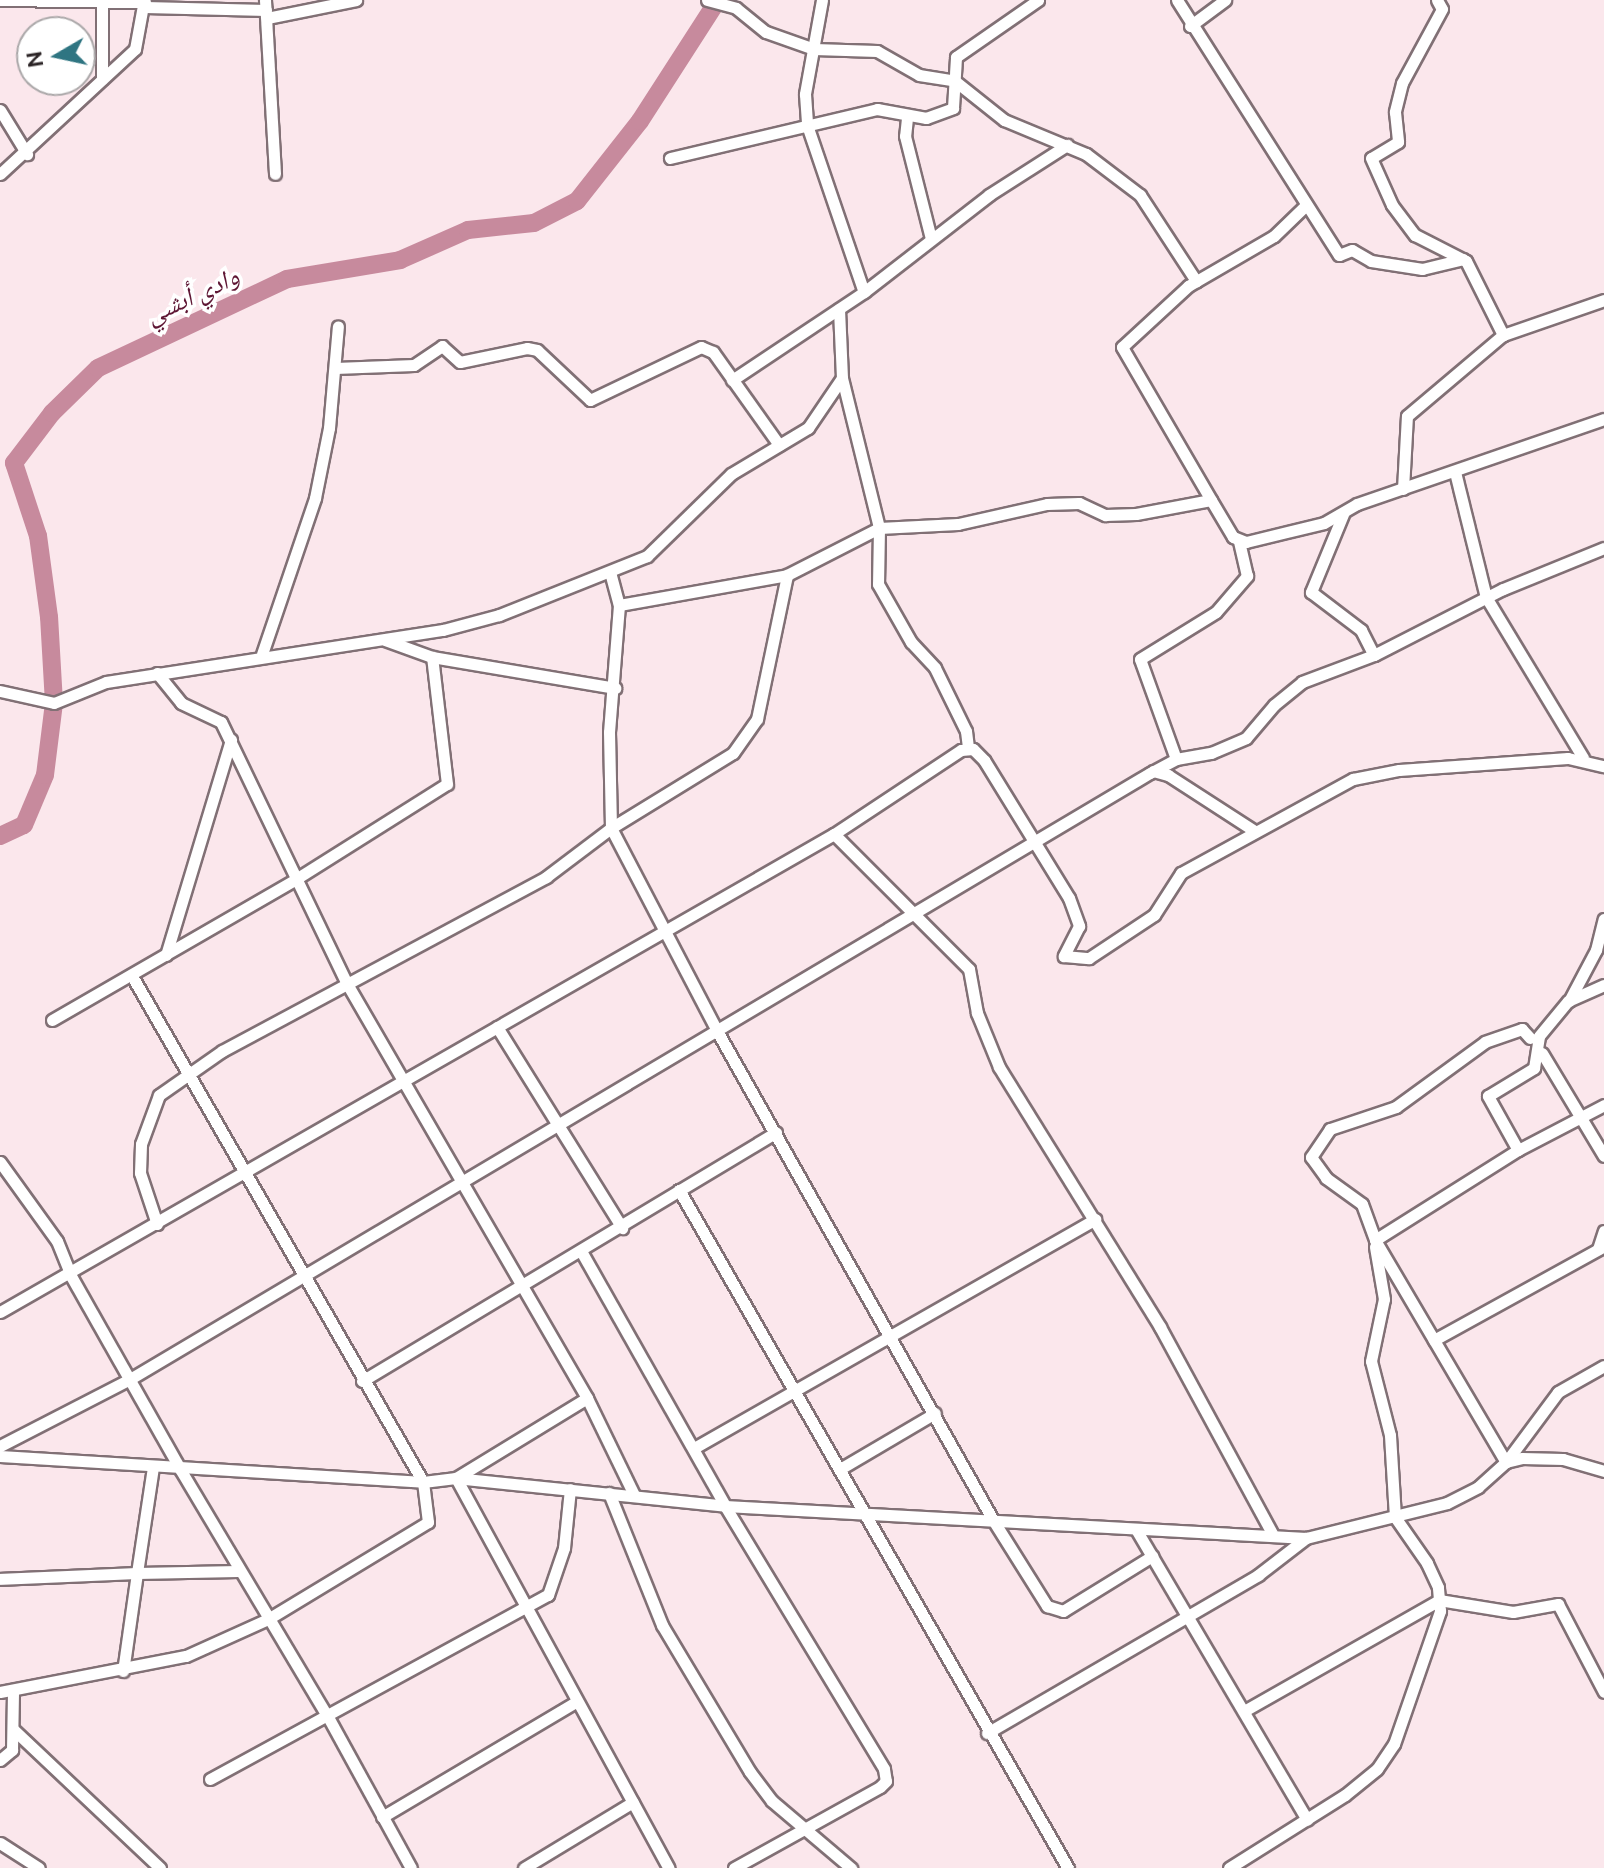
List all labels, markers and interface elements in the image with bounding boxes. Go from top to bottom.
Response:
north arrow [16,16,96,96]
text: N [20,49,47,70]
water label: وادي أبشي [140,260,244,330]

